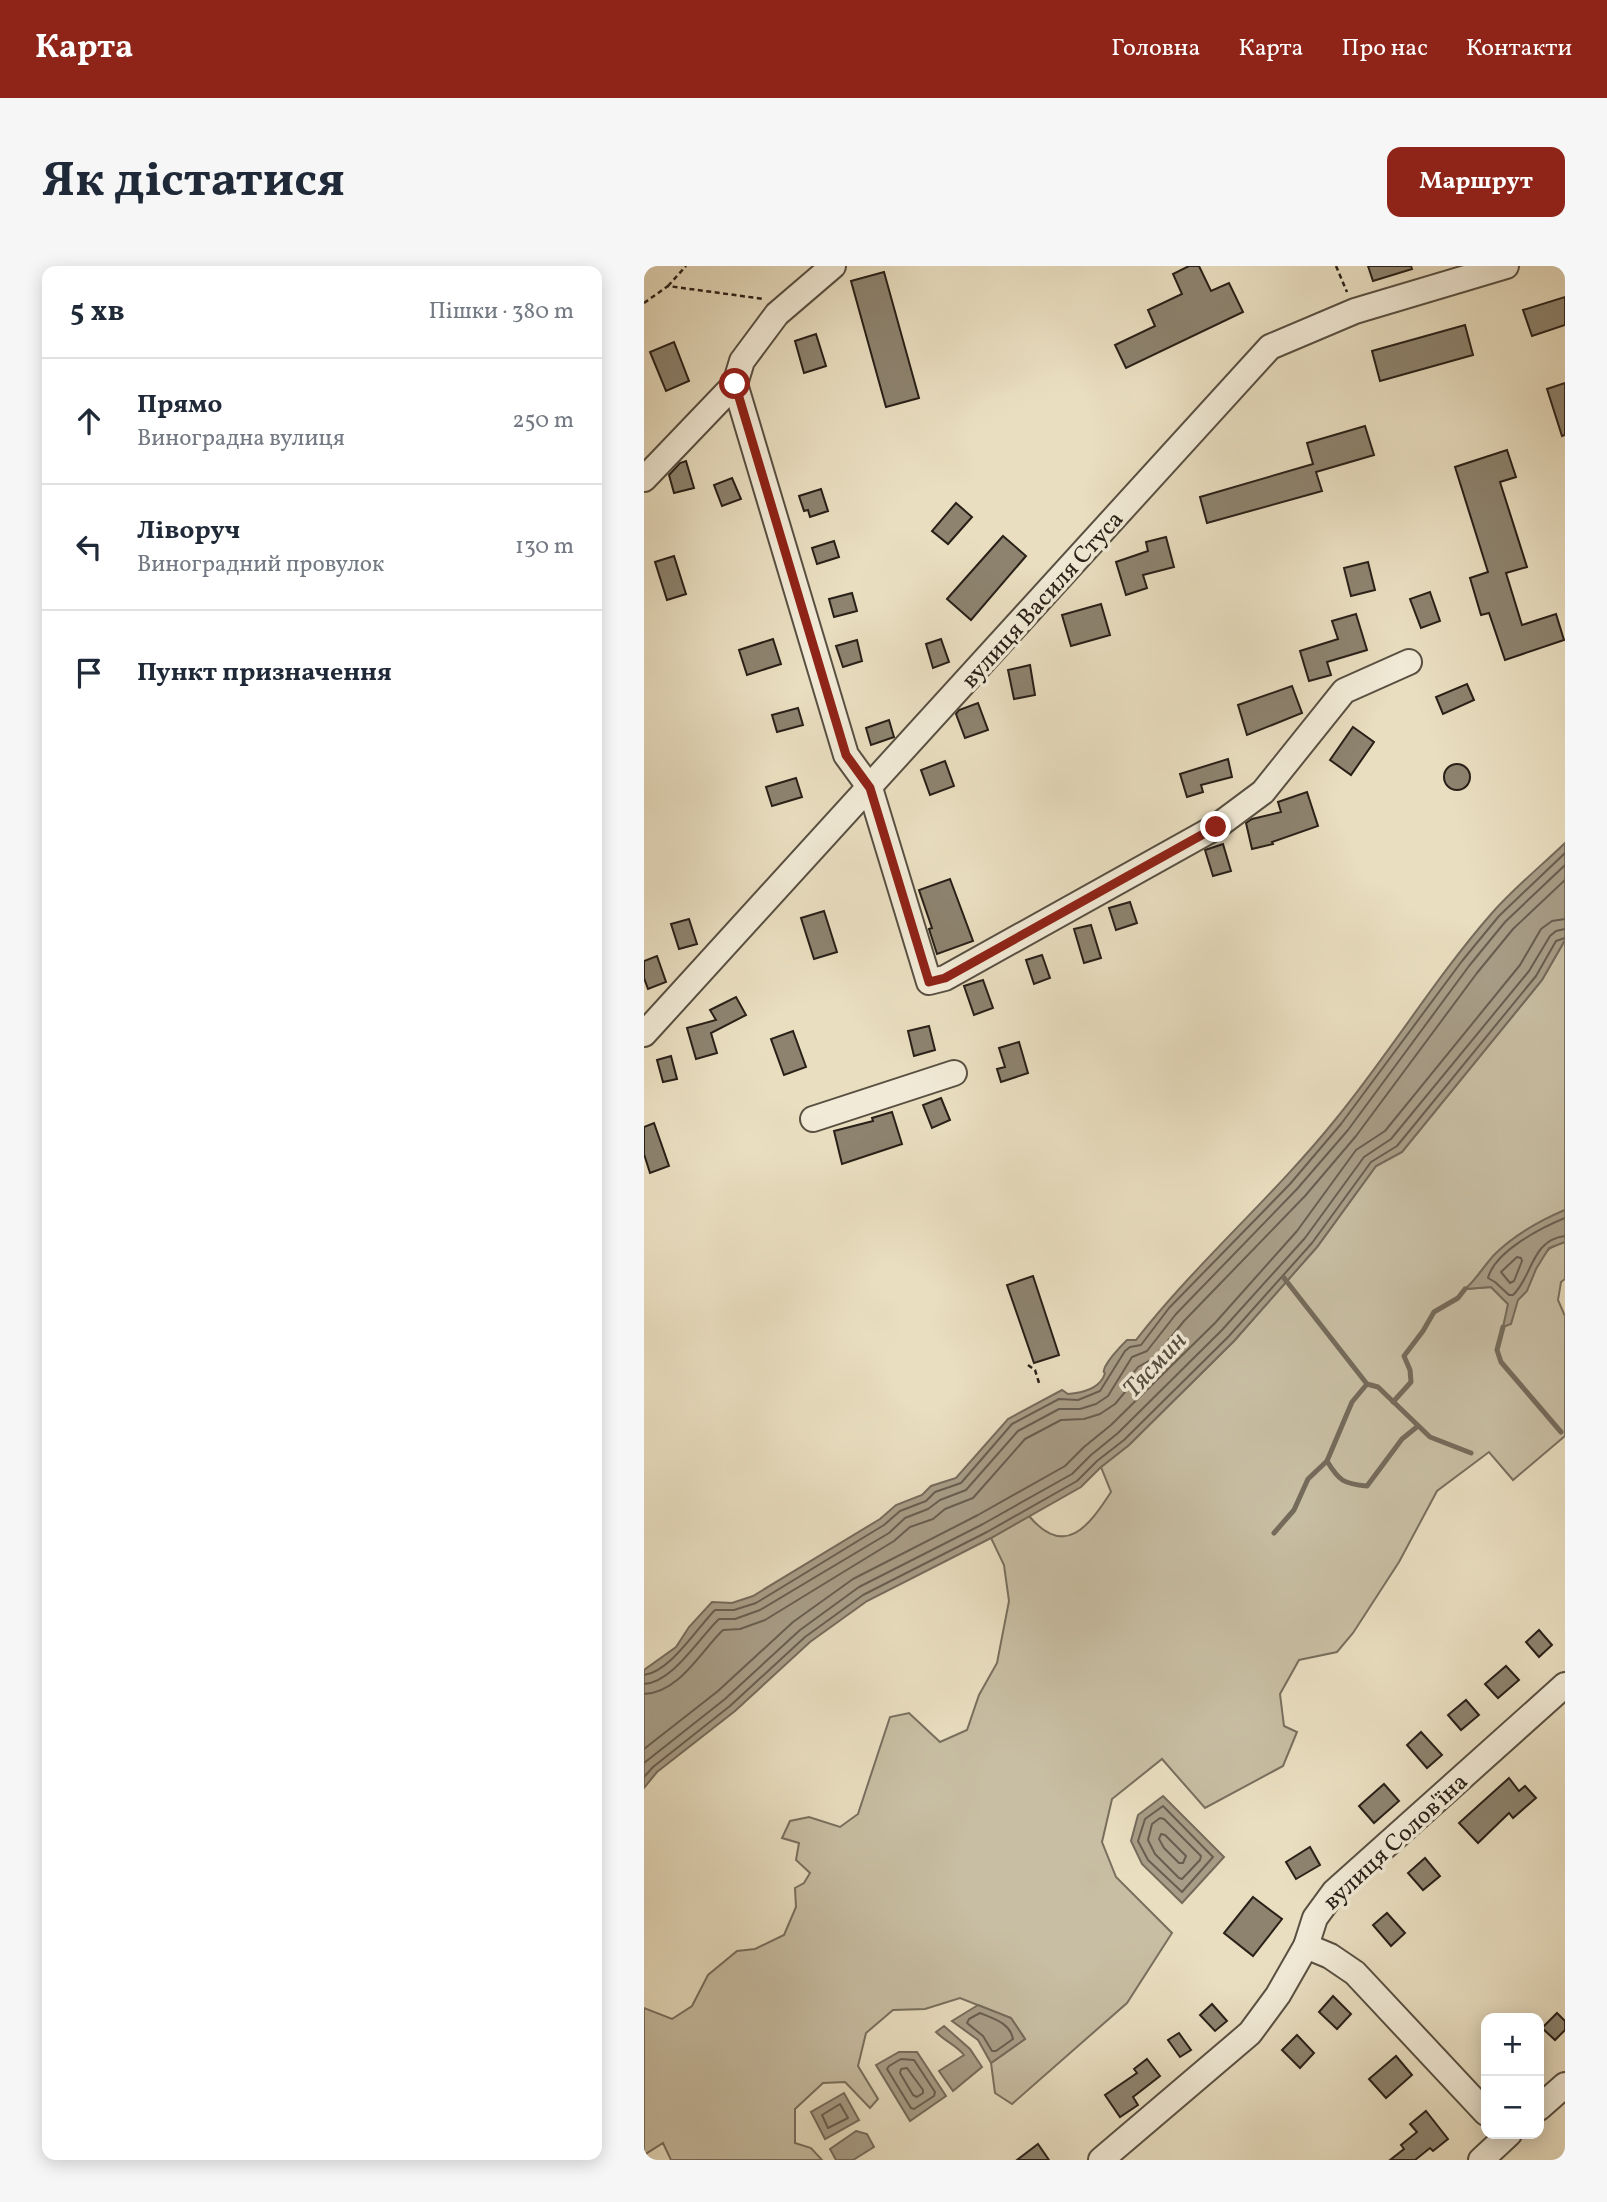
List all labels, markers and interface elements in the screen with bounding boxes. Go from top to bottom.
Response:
text: Карта [35,26,133,72]
text: Головна [1111,32,1200,66]
text: Карта [1238,32,1304,66]
text: Про нас [1342,32,1428,66]
text: Контакти [1466,32,1572,66]
button: Маршрут [1387,147,1565,217]
text: Як дістатися [42,148,345,217]
text: 5 хв [70,291,125,333]
text: Пішки · 380 m [429,296,574,328]
route start [719,368,750,399]
text: Прямо [137,387,222,423]
icon: ahead [70,402,108,440]
text: 250 m [512,405,574,437]
text: Виноградна вулиця [137,423,345,455]
street label: вулиця Василя Стуса [954,504,1133,697]
text: Ліворуч [137,513,240,549]
icon: left [70,528,108,566]
text: 130 m [515,531,574,563]
text: Виноградний провулок [137,549,384,581]
icon: arrive [70,654,108,692]
text: Пункт призначення [137,655,392,691]
route end [1200,811,1231,842]
water label: Тясмин [1115,1324,1195,1406]
street label: вулиця Солов'їна [1316,1766,1476,1919]
map controls [1481,2013,1544,2139]
button: + [1481,2013,1544,2076]
button: − [1481,2076,1544,2139]

